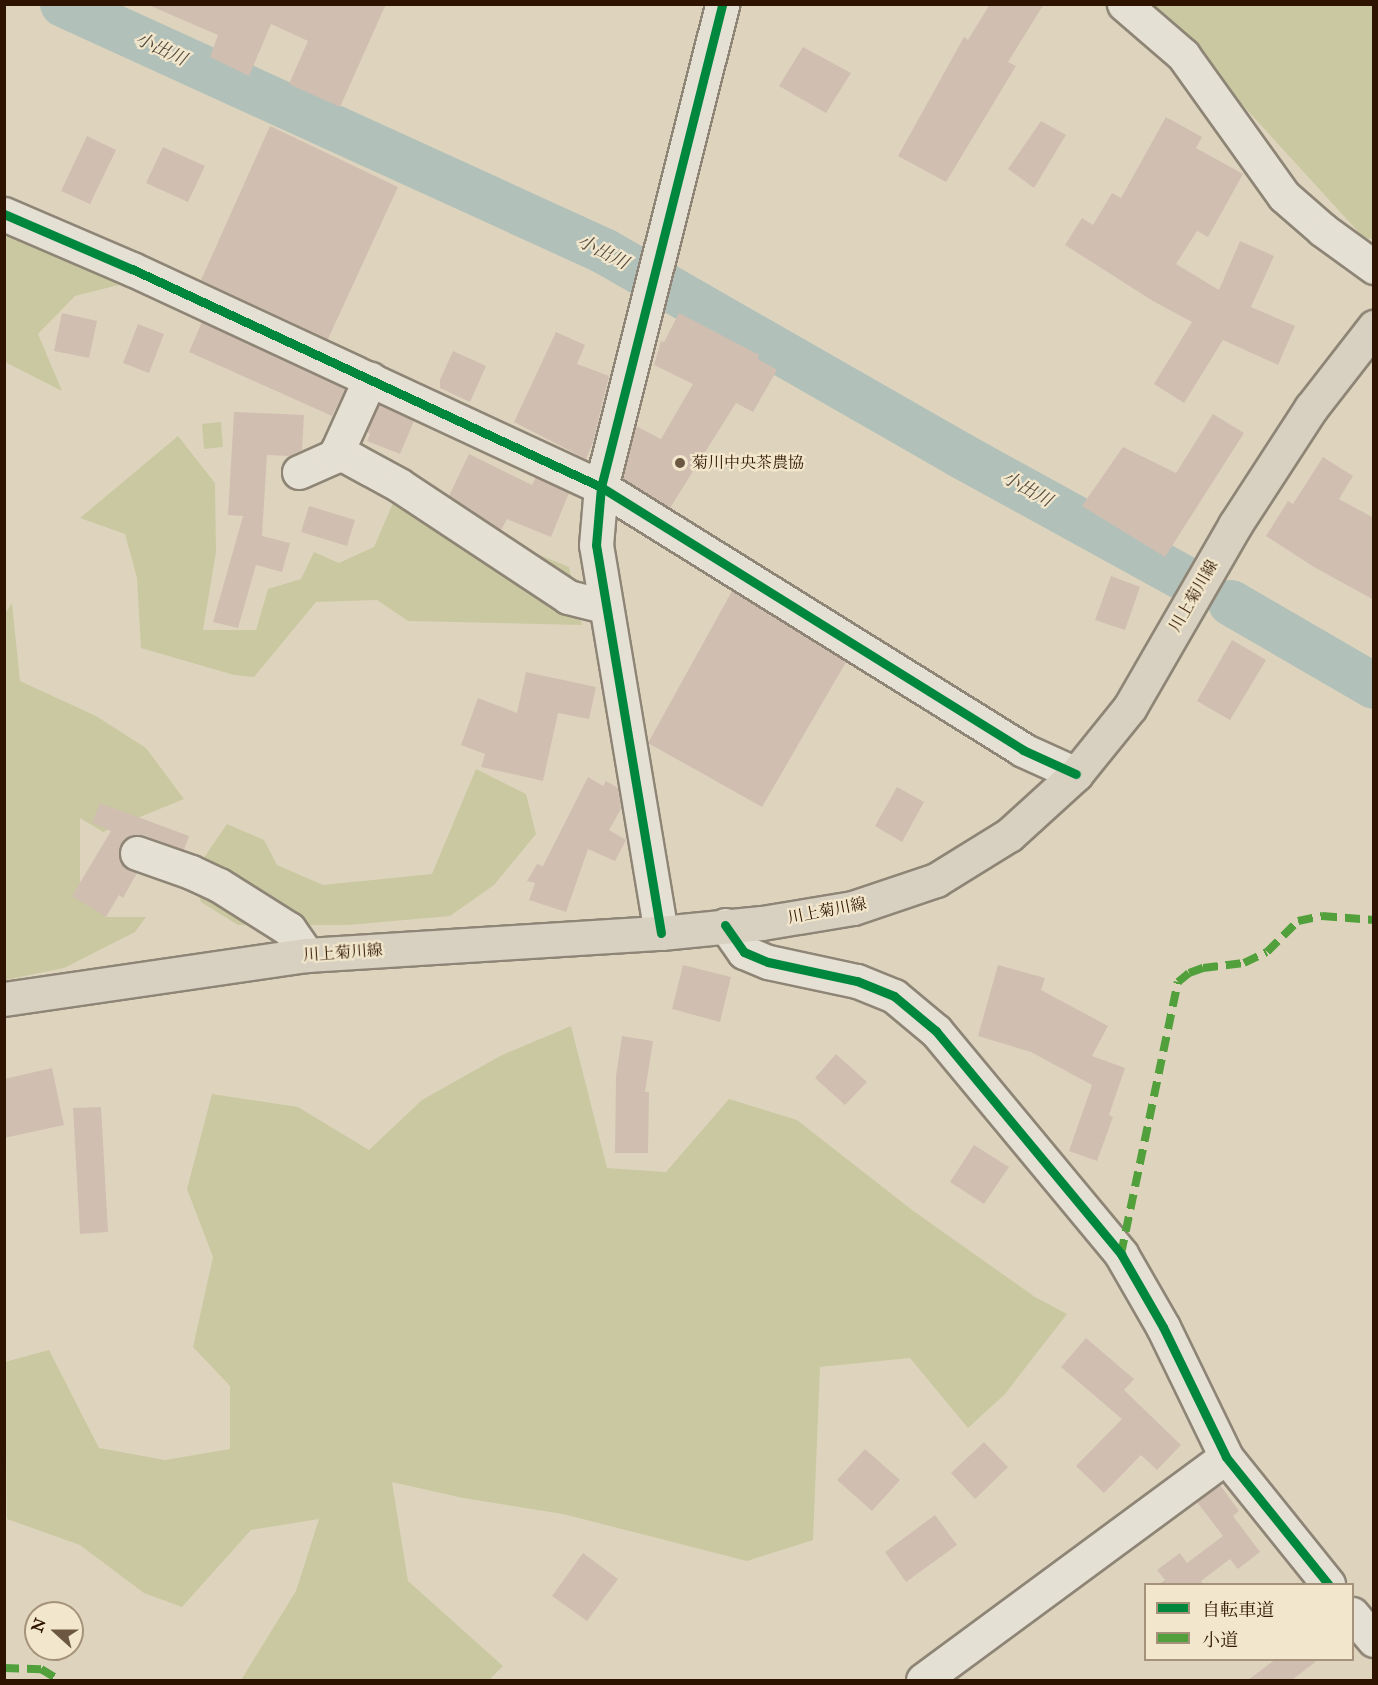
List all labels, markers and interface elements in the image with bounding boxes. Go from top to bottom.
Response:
water label: 小出川 [132,28,190,70]
water label: 小出川 [574,230,632,274]
place label: 菊川中央茶農協 [692,453,804,473]
marker: 菊川中央茶農協 [673,456,687,470]
water label: 小出川 [998,466,1056,512]
street label: 川上菊川線 [1166,557,1222,635]
street label: 川上菊川線 [786,894,868,928]
street label: 川上菊川線 [302,941,384,965]
legend [1144,1583,1354,1661]
text: 自転車道 [1202,1599,1274,1621]
north arrow [24,1601,84,1661]
text: N [27,1615,50,1635]
text: 小道 [1202,1629,1238,1651]

